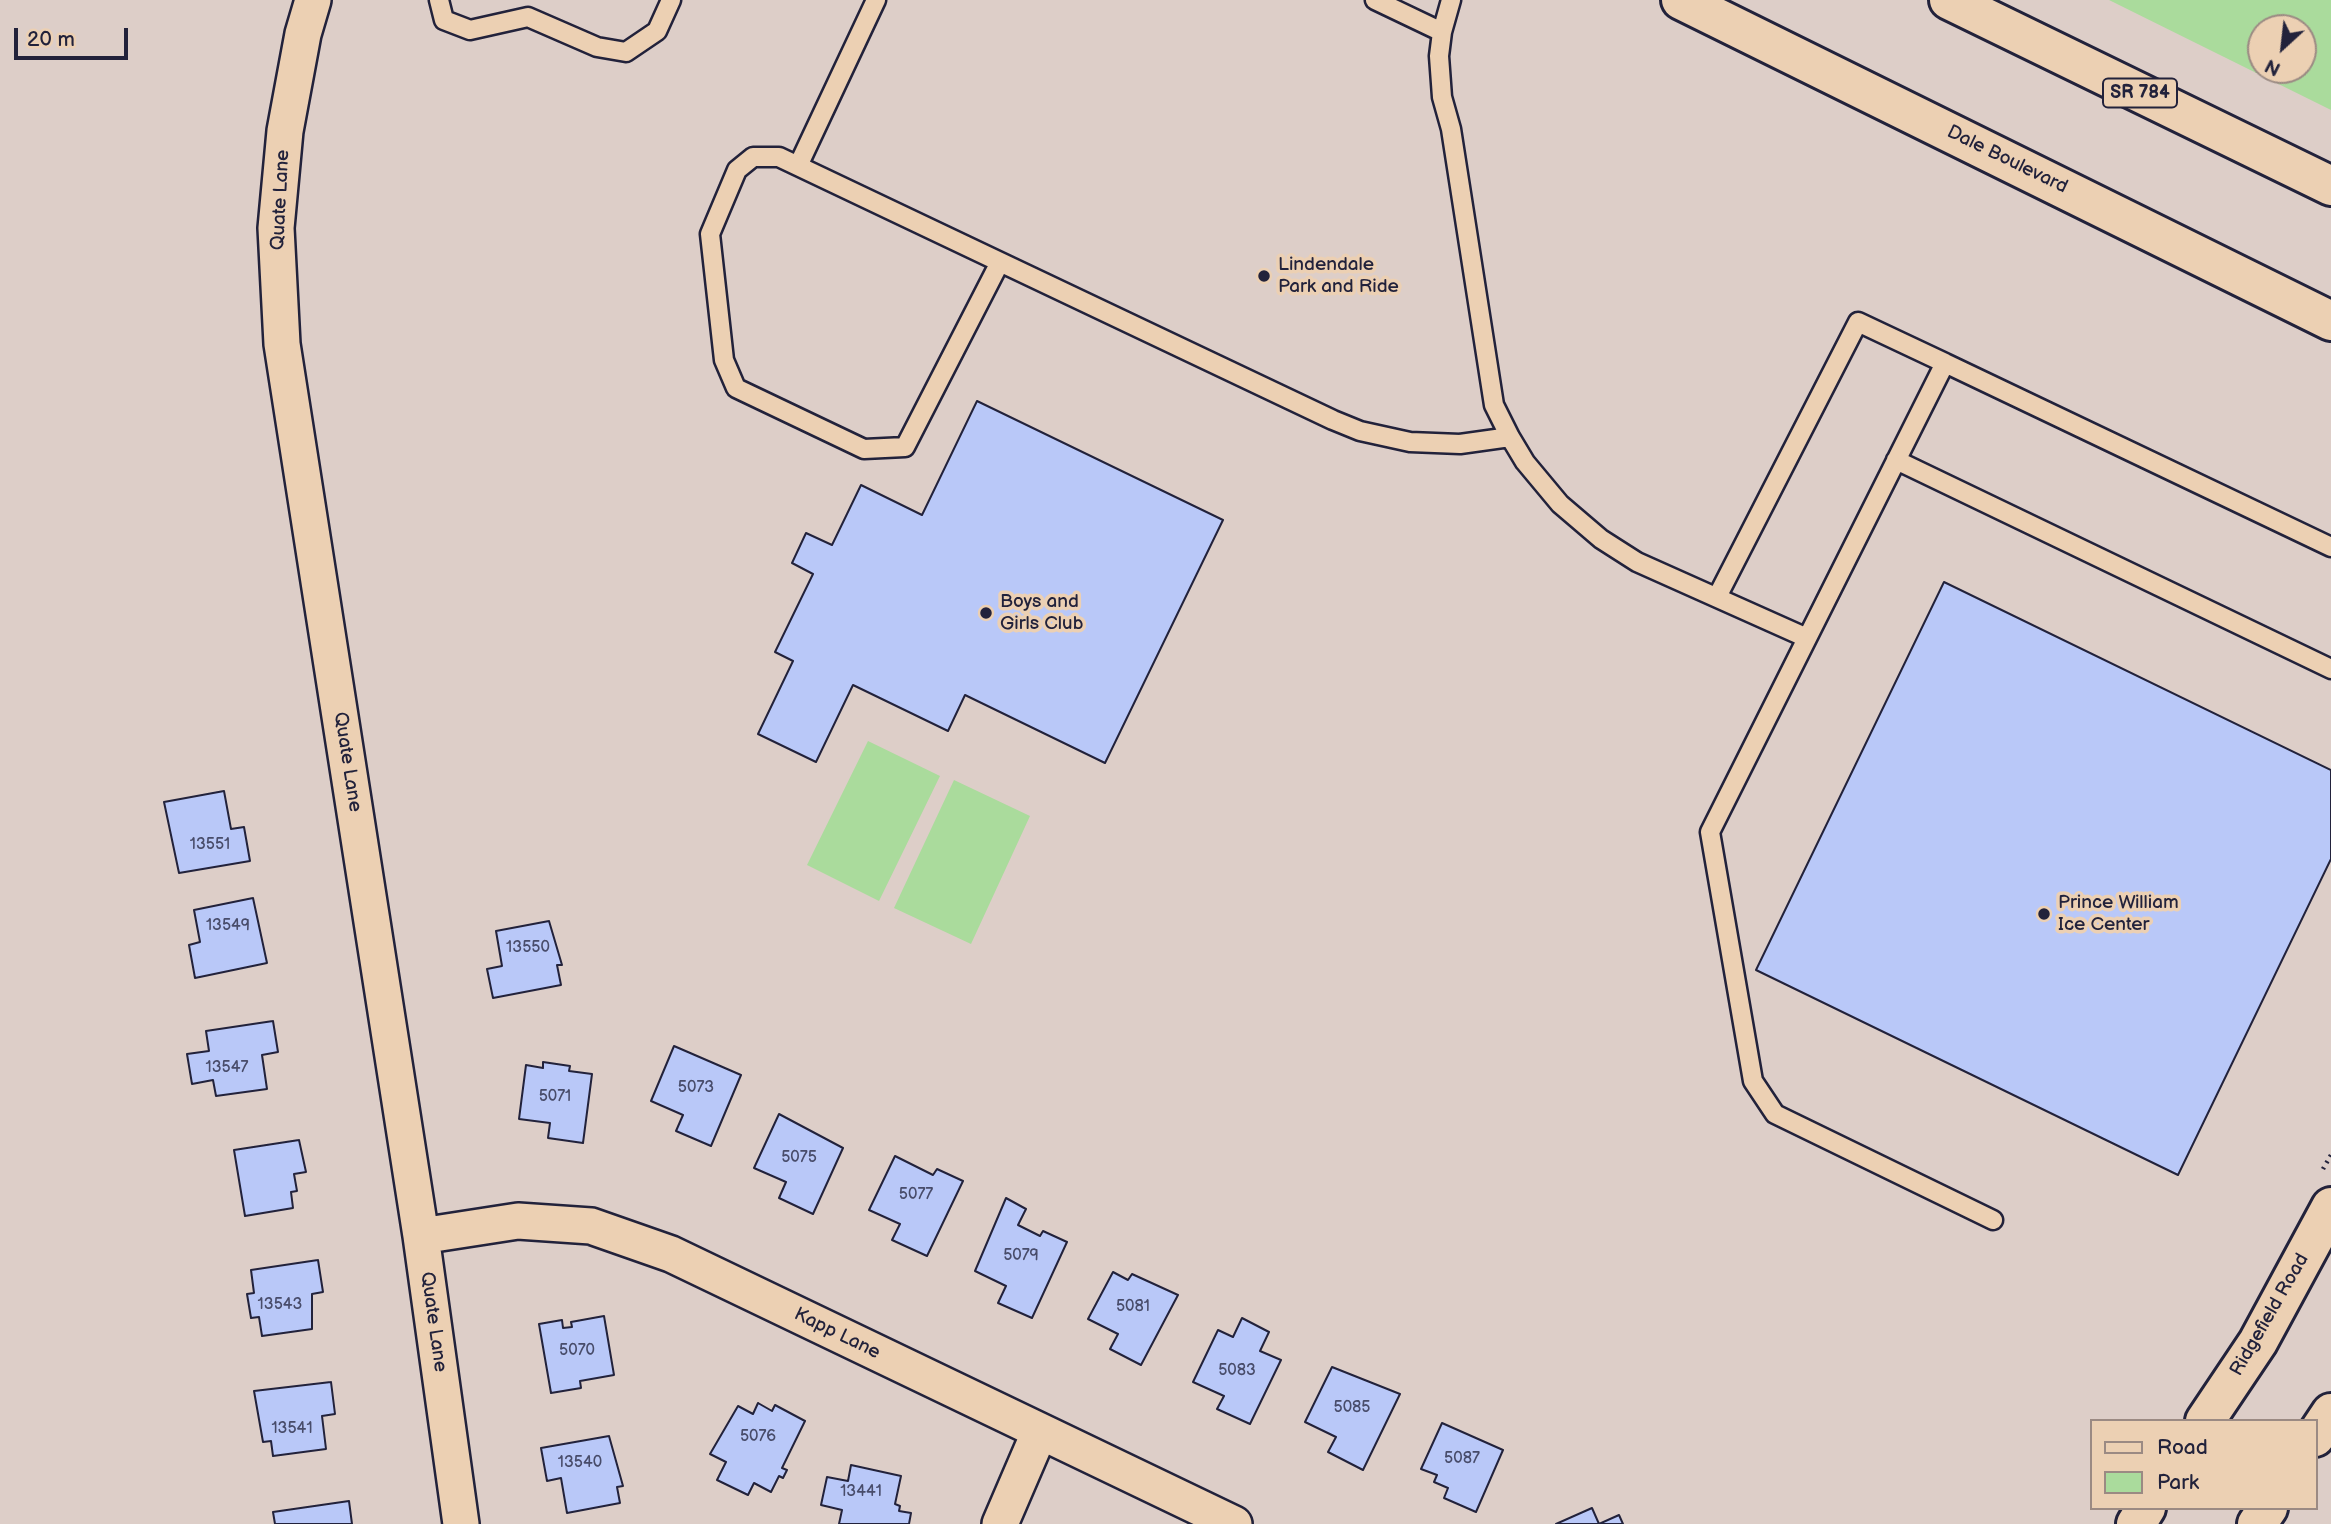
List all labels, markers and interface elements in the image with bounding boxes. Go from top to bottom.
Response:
scale bar [18,14,131,58]
north arrow [2247,14,2317,84]
text: 20 m [27,27,75,52]
text: N [2262,53,2285,80]
road number: SR 784 [2103,78,2177,108]
street label: Dale Boulevard [1943,121,2071,199]
street label: Quate Lane [267,149,295,251]
place label: Lindendale Park and Ride [1278,254,1399,298]
marker: Lindendale Park and Ride [1256,268,1272,284]
place label: Boys and Girls Club [1000,591,1083,635]
marker: Boys and Girls Club [978,605,994,621]
street label: Quate Lane [328,710,366,814]
house number: 13551 [190,835,230,855]
place label: Prince William Ice Center [2058,892,2179,936]
marker: Prince William Ice Center [2036,906,2052,922]
house number: 13549 [206,916,250,936]
house number: 13550 [506,938,550,958]
house number: 13547 [206,1058,248,1078]
house number: 5073 [678,1078,714,1098]
house number: 5071 [539,1087,571,1107]
house number: 5075 [781,1148,817,1168]
house number: 5077 [899,1185,933,1205]
house number: 5079 [1003,1246,1039,1266]
street label: Ridgefield Road [2226,1250,2314,1380]
street label: Quate Lane [415,1270,451,1374]
house number: 13543 [258,1295,302,1315]
house number: 5081 [1116,1297,1150,1317]
street label: Kapp Lane [790,1303,884,1365]
house number: 5070 [559,1341,595,1361]
house number: 5083 [1218,1361,1256,1381]
house number: 5085 [1333,1398,1371,1418]
house number: 13541 [271,1419,313,1439]
legend [2090,1419,2317,1510]
house number: 5076 [740,1427,776,1447]
text: Road [2157,1435,2208,1460]
house number: 5087 [1444,1449,1480,1469]
house number: 13540 [558,1453,602,1473]
text: Park [2157,1470,2199,1495]
house number: 13441 [840,1482,882,1502]

